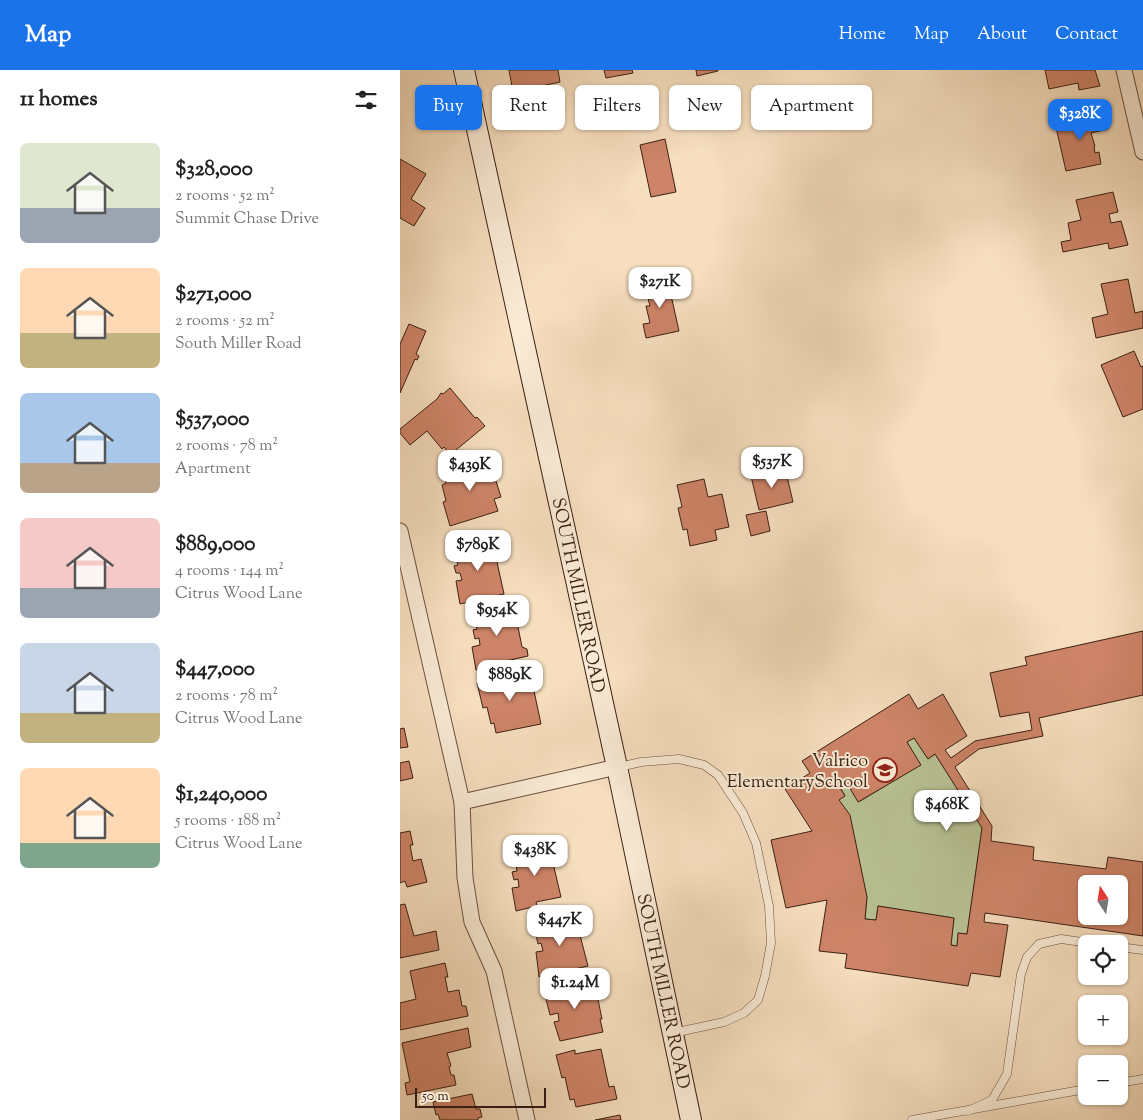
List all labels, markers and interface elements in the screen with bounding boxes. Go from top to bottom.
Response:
text: Map [25,18,71,52]
text: Home [839,22,886,48]
text: Map [914,22,949,48]
text: About [977,22,1027,48]
text: Contact [1055,22,1118,48]
text: 11 homes [20,85,98,115]
chip: Buy [415,85,482,130]
chip: Rent [492,85,565,130]
chip: Filters [575,85,659,130]
chip: New [669,85,741,130]
chip: Apartment [751,85,872,130]
icon: filters [352,86,380,114]
pin: $328K [1045,98,1115,141]
text: $328K [1059,103,1101,126]
text: $328,000 [175,155,253,185]
icon: home [60,163,120,223]
text: 2 rooms · 52 m² [175,185,275,208]
text: Summit Chase Drive [175,208,319,231]
pin: $271K [625,266,695,309]
text: $271K [639,271,681,294]
text: $271,000 [175,280,252,310]
icon: home [60,288,120,348]
text: 2 rooms · 52 m² [175,310,275,333]
text: South Miller Road [175,333,302,356]
text: $537,000 [175,405,249,435]
icon: home [60,413,120,473]
text: 2 rooms · 78 m² [175,435,278,458]
pin: $537K [737,446,807,489]
pin: $439K [435,450,505,492]
text: $537K [752,451,792,474]
text: $439K [449,454,491,477]
text: Apartment [175,458,251,481]
street label: SOUTH MILLER ROAD [544,495,610,695]
text: $889,000 [175,530,255,560]
pin: $789K [443,530,513,572]
text: $789K [456,534,500,557]
icon: home [60,538,120,598]
text: 4 rooms · 144 m² [175,560,284,583]
text: Citrus Wood Lane [175,583,302,606]
pin: $954K [462,594,532,637]
text: $954K [476,599,518,622]
text: $447,000 [175,655,255,685]
pin: $889K [475,660,545,702]
icon: home [60,663,120,723]
text: $889K [488,664,532,687]
text: 2 rooms · 78 m² [175,685,278,708]
text: Citrus Wood Lane [175,708,302,731]
place label: Valrico ElementarySchool [727,749,868,796]
school or university icon: Valrico ElementarySchool [872,757,898,783]
text: $1,240,000 [175,780,267,810]
icon: home [60,788,120,848]
pin: $468K [912,790,982,832]
text: $468K [925,794,969,817]
text: 5 rooms · 188 m² [175,810,281,833]
text: Citrus Wood Lane [175,833,302,856]
pin: $438K [500,834,570,877]
text: $438K [514,839,556,862]
north arrow [1078,875,1128,925]
map controls [1078,875,1128,1105]
street label: SOUTH MILLER ROAD [629,891,695,1091]
pin: $447K [525,904,595,947]
text: $447K [538,909,582,932]
button: locate [1078,935,1128,985]
pin: $1.24M [534,968,616,1010]
text: $1.24M [551,972,599,995]
button: + [1078,995,1128,1045]
button: − [1078,1055,1128,1105]
scale bar [415,1085,546,1108]
text: 50 m [422,1087,449,1107]

